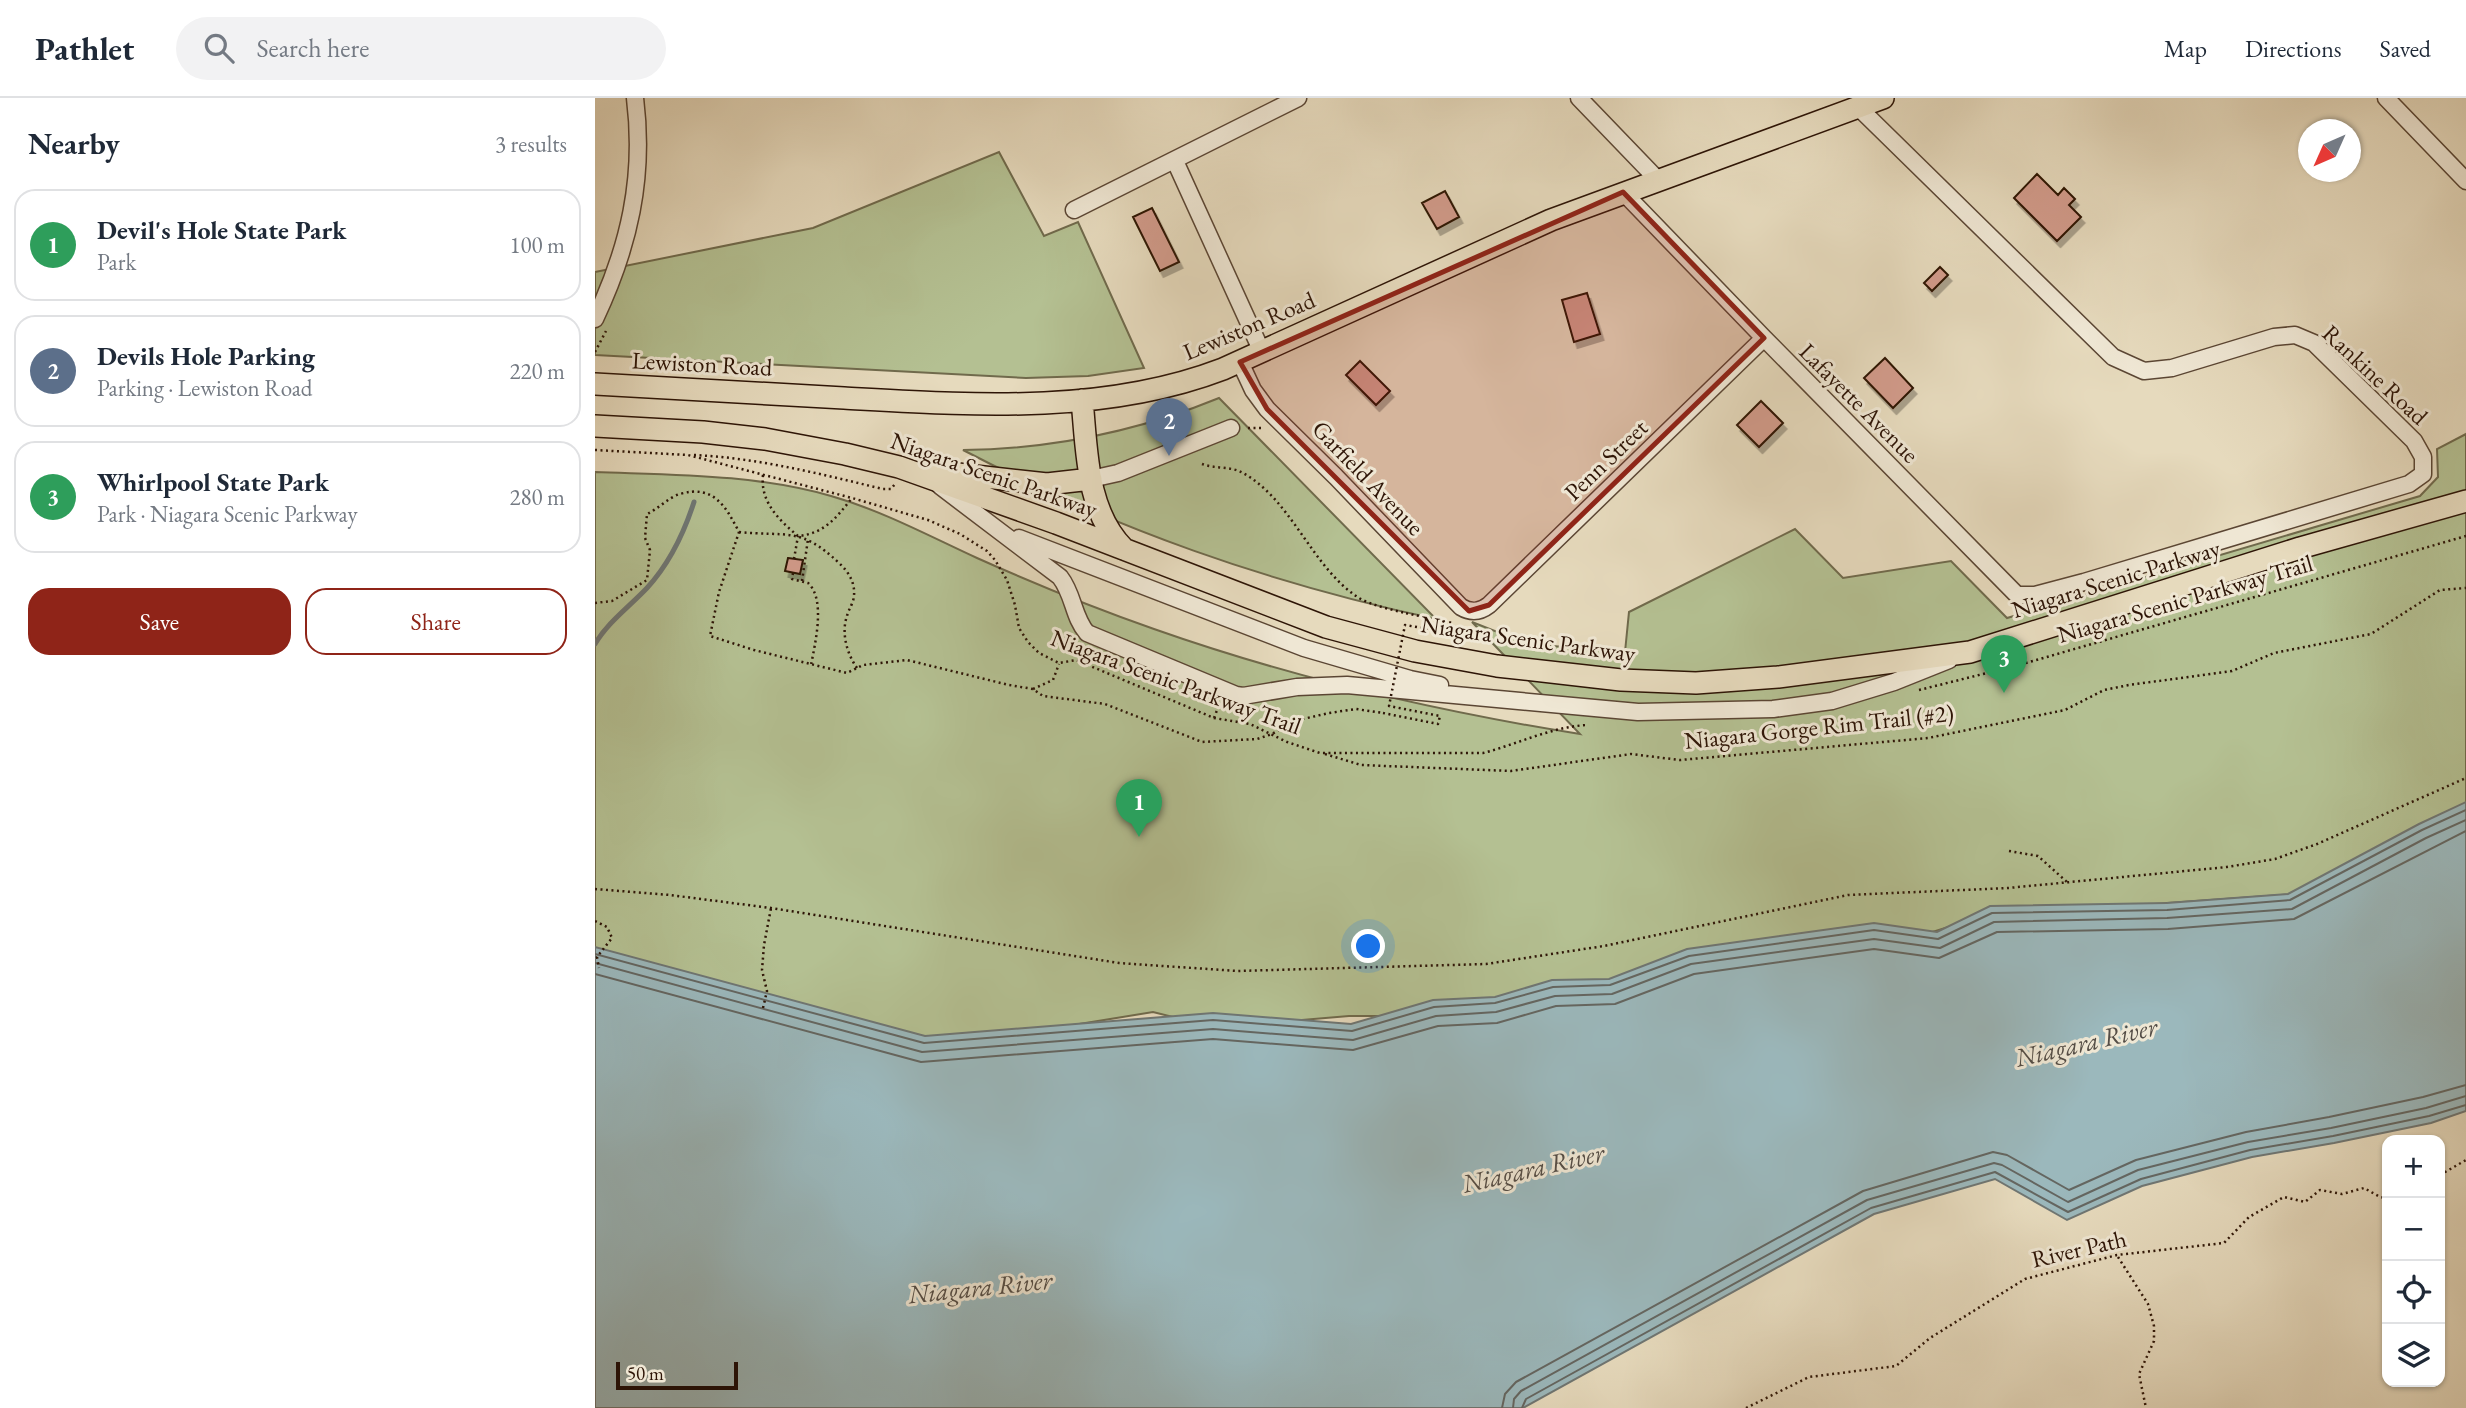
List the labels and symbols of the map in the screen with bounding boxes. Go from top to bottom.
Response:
north arrow [2298,119,2361,182]
street label: Lewiston Road [1178,283,1320,367]
street label: Rankine Road [2316,318,2435,432]
street label: Lafayette Avenue [1793,336,1926,469]
street label: Lewiston Road [631,344,774,383]
pin: 2 [1146,398,1192,456]
street label: Penn Street [1557,412,1654,507]
street label: Garfield Avenue [1306,413,1431,542]
street label: Niagara Scenic Parkway [887,425,1102,525]
street label: Niagara Scenic Parkway [2008,532,2224,625]
street label: Niagara Scenic Parkway Trail [2054,547,2316,650]
street label: Niagara Scenic Parkway [1419,608,1638,669]
street label: Niagara Scenic Parkway Trail [1047,622,1306,741]
pin: 3 [1981,635,2027,693]
street label: Niagara Gorge Rim Trail (#2) [1683,697,1955,756]
pin: 1 [1116,779,1162,837]
your location [1351,929,1385,963]
water label: Niagara River [2011,1009,2161,1075]
water label: Niagara River [1458,1135,1608,1201]
street label: River Path [2028,1223,2129,1274]
water label: Niagara River [905,1262,1055,1312]
scale bar [616,1359,739,1391]

